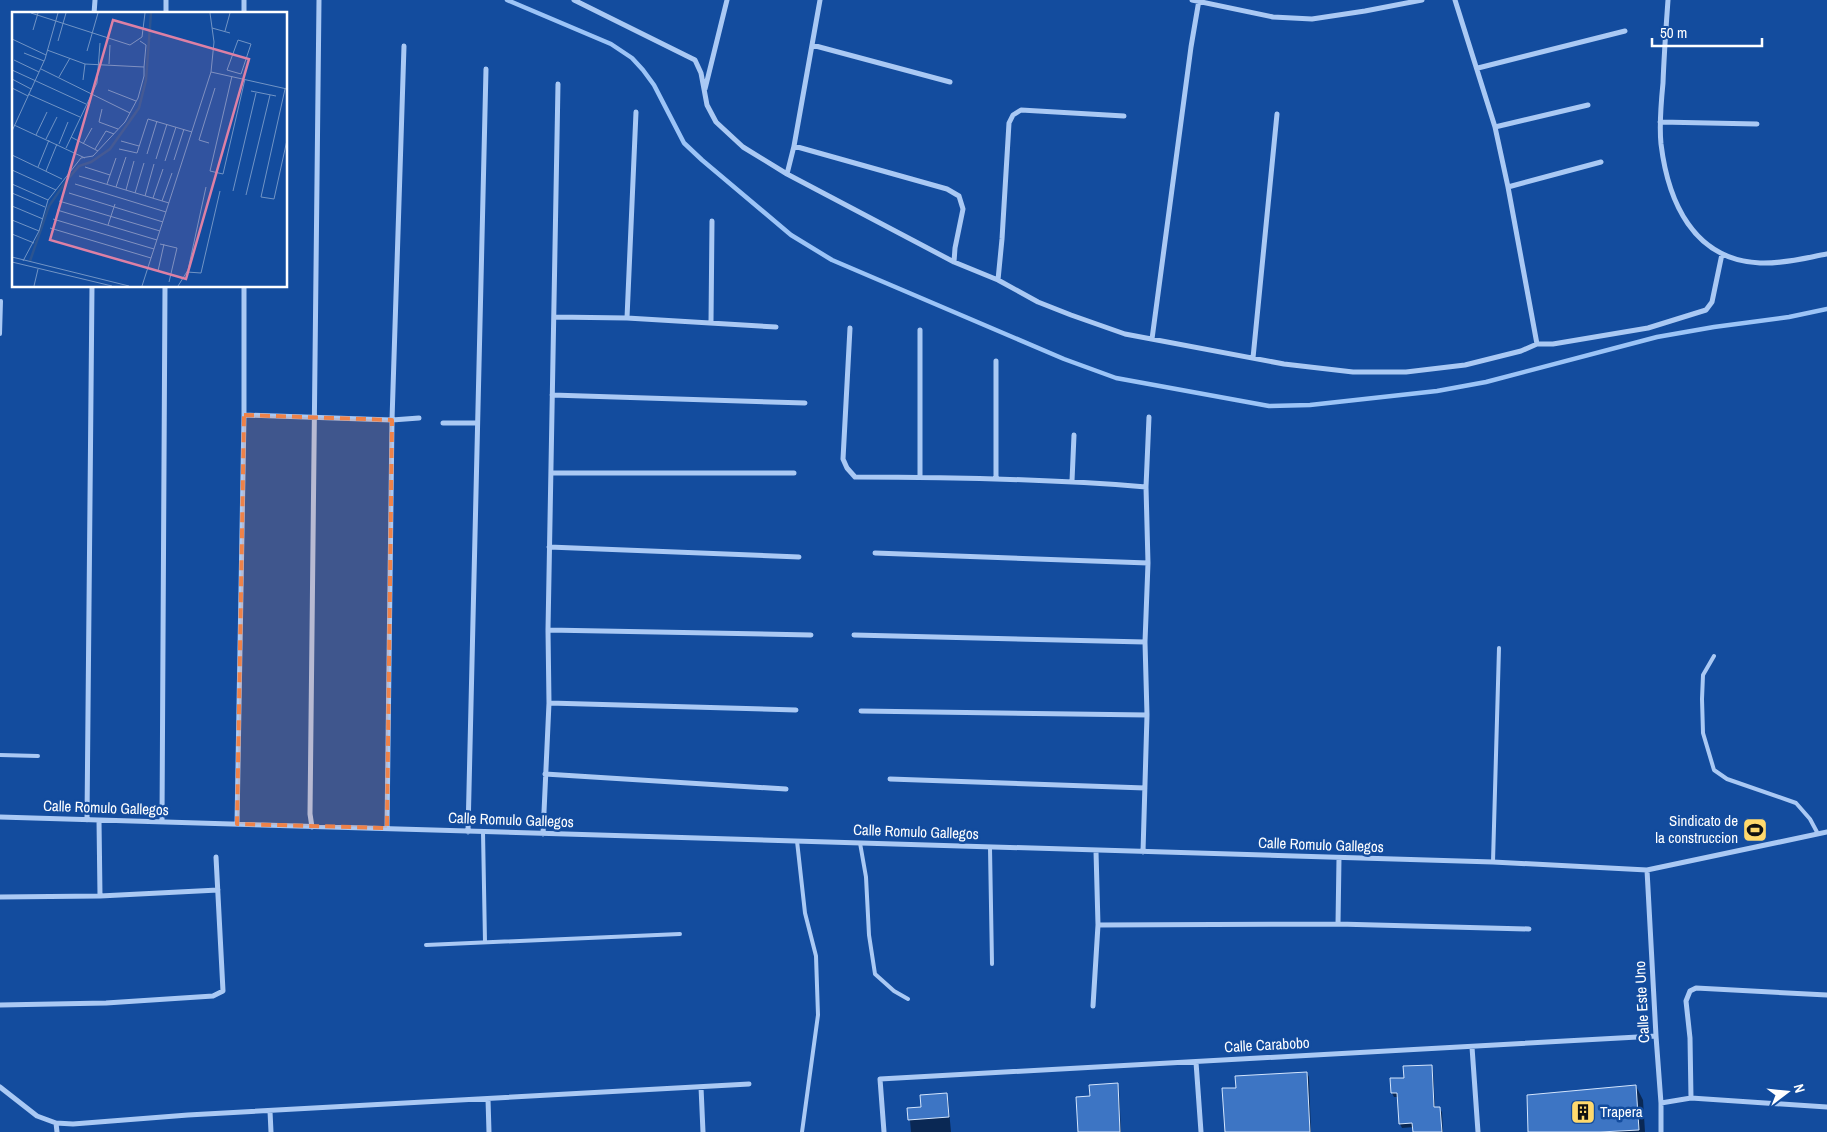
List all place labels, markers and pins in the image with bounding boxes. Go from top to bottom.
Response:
place label: Sindicato de la construccion [1655,810,1738,848]
sports icon: Sindicato de la construccion [1742,817,1768,843]
building icon: Trapera [1570,1099,1596,1125]
place label: Trapera [1600,1101,1643,1122]

